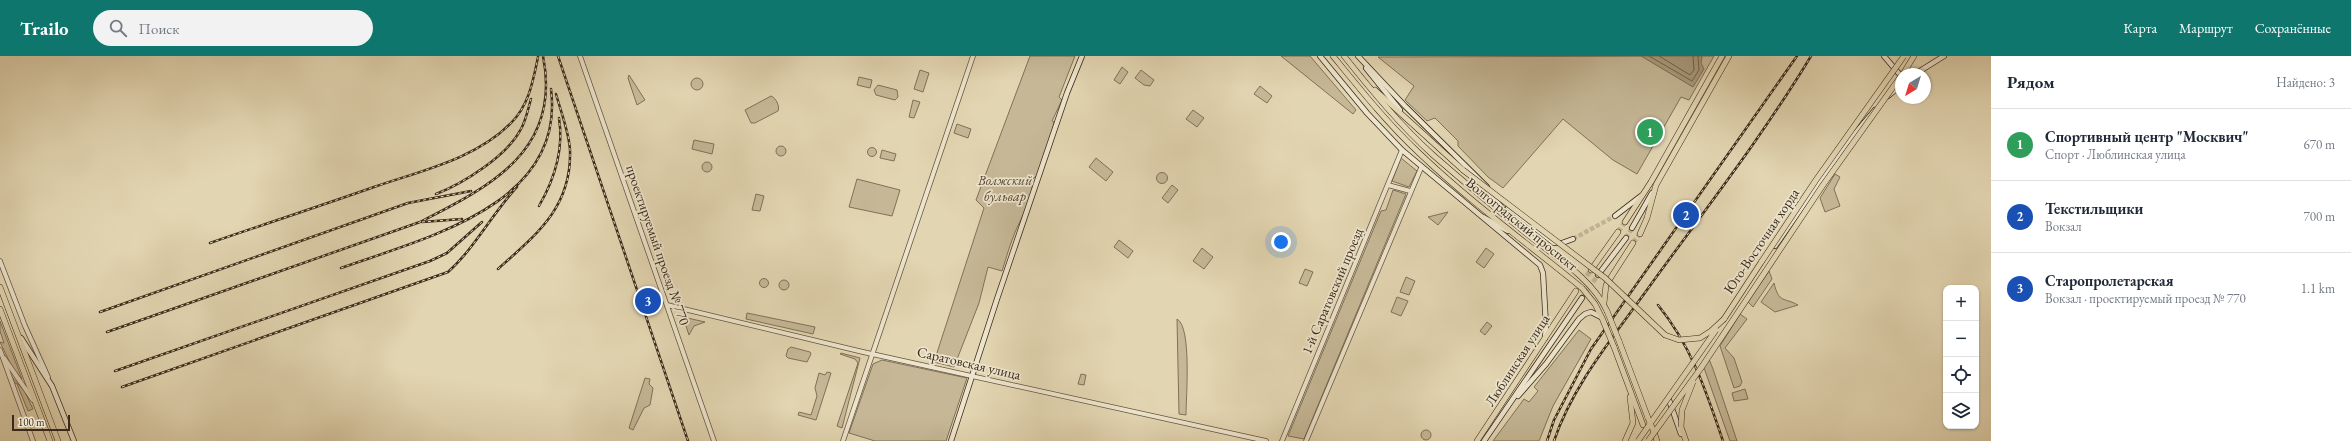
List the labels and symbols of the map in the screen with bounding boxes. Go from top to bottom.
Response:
north arrow [1895,68,1931,104]
pin: 1 [1637,117,1663,147]
street label: проектируемый проезд № 770 [622,163,694,328]
park label: Волжский бульвар [977,171,1032,205]
street label: Волгоградский проспект [1462,173,1582,275]
street label: Юго-Восточная хорда [1719,185,1803,297]
pin: 2 [1673,200,1699,230]
street label: 1-й Саратовский проезд [1297,225,1367,357]
your location [1271,232,1291,252]
pin: 3 [635,286,661,316]
street label: Люблинская улица [1481,310,1554,409]
street label: Саратовская улица [915,342,1023,384]
scale bar [12,413,70,432]

